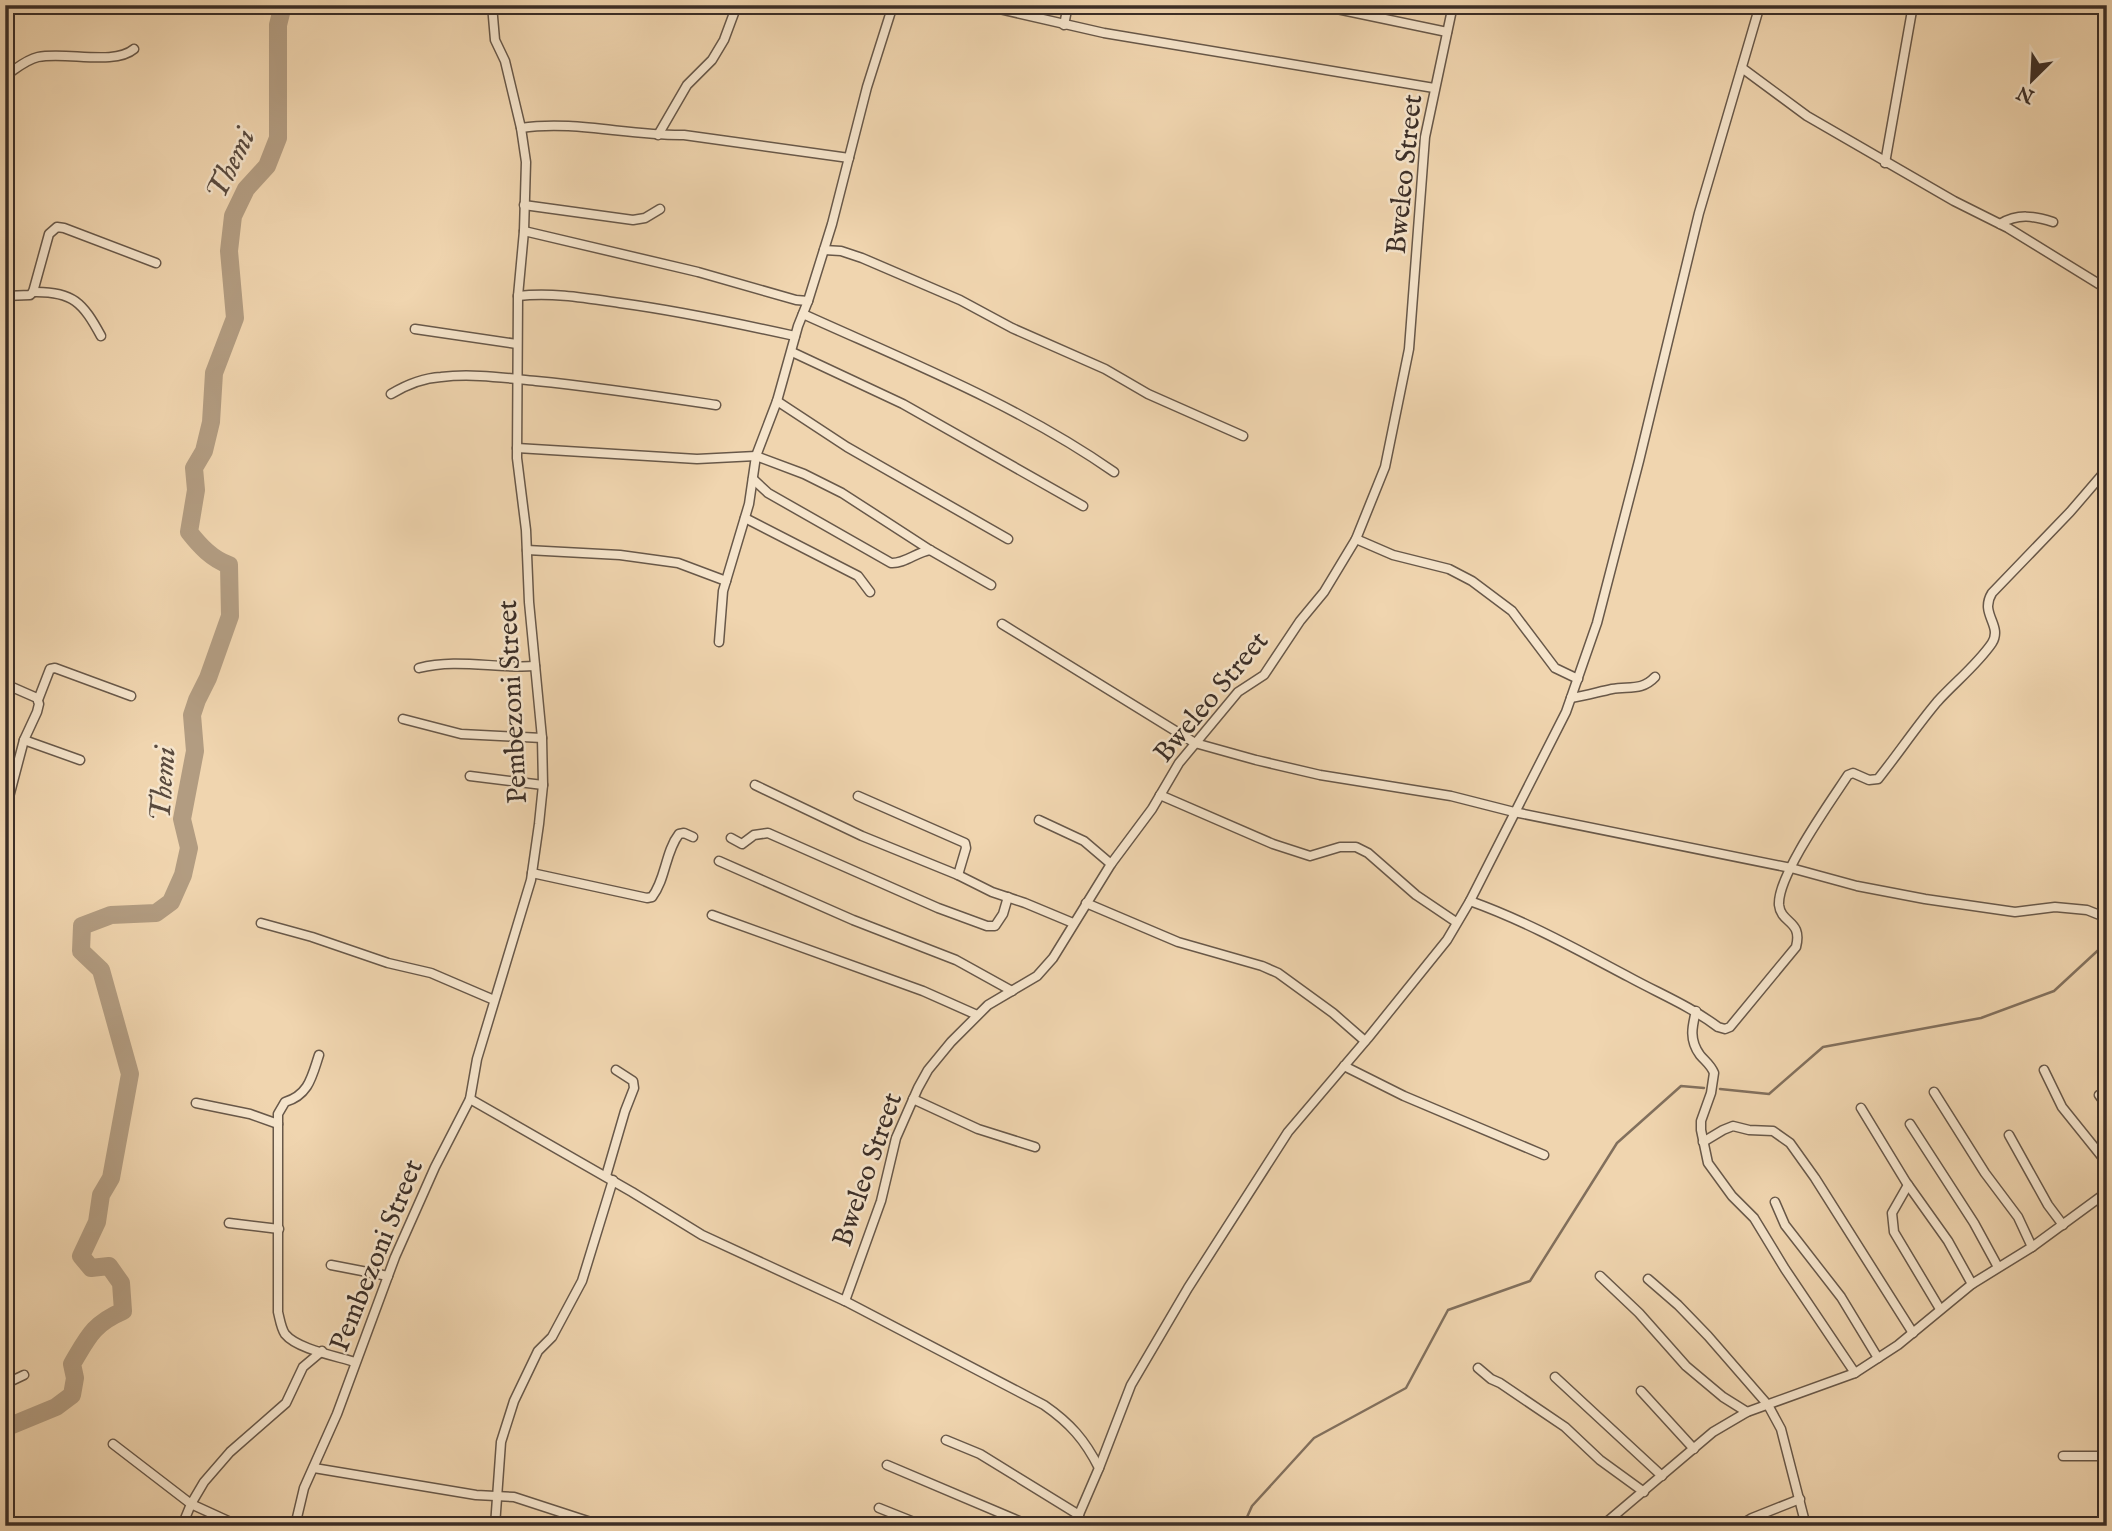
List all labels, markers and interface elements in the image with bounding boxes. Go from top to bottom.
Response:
north arrow [1996,46,2066,116]
text: N [2013,79,2039,108]
street label: Bweleo Street [1380,92,1431,256]
water label: Themi [198,121,266,207]
street label: Pembezoni Street [491,599,536,805]
street label: Bweleo Street [1147,625,1277,770]
water label: Themi [142,743,186,823]
street label: Bweleo Street [826,1088,911,1251]
street label: Pembezoni Street [323,1154,432,1357]

